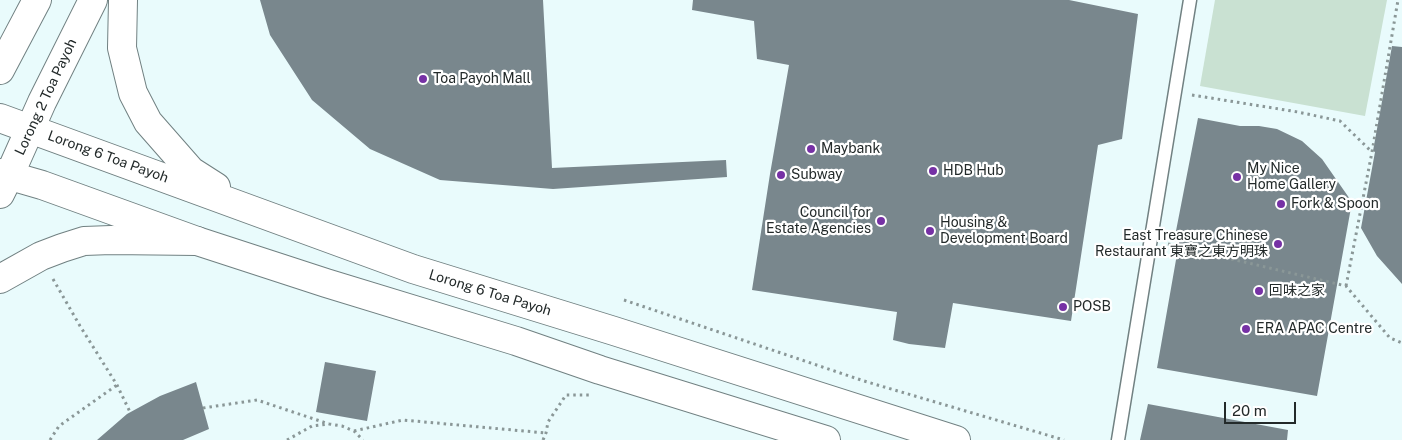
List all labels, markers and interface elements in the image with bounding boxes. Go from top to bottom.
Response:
street label: Lorong 2 Toa Payoh [12,36,80,158]
place label: Toa Payoh Mall [433,71,531,87]
marker: Toa Payoh Mall [417,73,429,85]
street label: Lorong 6 Toa Payoh [45,127,171,187]
place label: Maybank [821,141,880,157]
marker: Maybank [805,143,817,155]
place label: My Nice Home Gallery [1247,161,1336,193]
place label: HDB Hub [943,163,1004,179]
marker: HDB Hub [927,165,939,177]
place label: Subway [791,167,843,183]
marker: Subway [775,169,787,181]
marker: My Nice Home Gallery [1231,171,1243,183]
place label: Fork & Spoon [1291,196,1379,212]
marker: Fork & Spoon [1275,198,1287,210]
place label: Council for Estate Agencies [766,205,871,238]
marker: Council for Estate Agencies [875,215,887,227]
place label: Housing & Development Board [940,215,1068,248]
marker: Housing & Development Board [924,225,936,237]
place label: East Treasure Chinese Restaurant 東寶之東方明珠 [1095,228,1268,260]
marker: East Treasure Chinese Restaurant 東寶之東方明珠 [1272,238,1284,250]
street label: Lorong 6 Toa Payoh [427,266,553,320]
place label: 回味之家 [1269,283,1325,299]
marker: 回味之家 [1253,285,1265,297]
place label: POSB [1073,299,1111,315]
marker: POSB [1057,301,1069,313]
place label: ERA APAC Centre [1256,321,1372,337]
marker: ERA APAC Centre [1240,323,1252,335]
scale bar [1227,392,1300,424]
text: 20 m [1232,402,1267,419]

